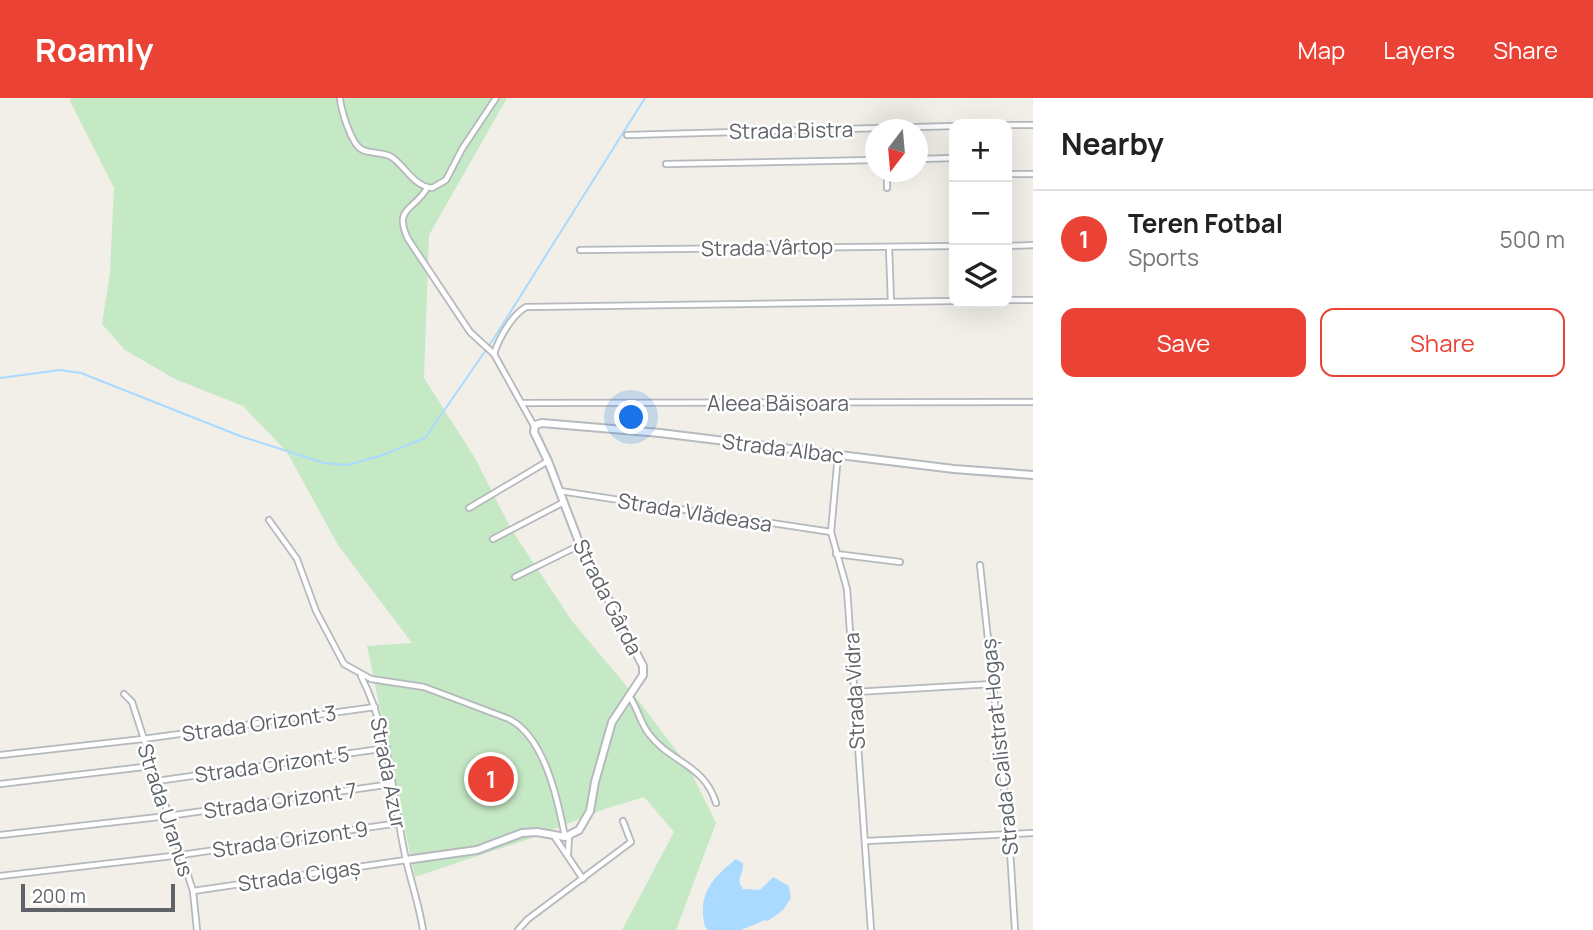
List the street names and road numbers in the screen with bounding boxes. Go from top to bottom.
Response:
street label: Strada Bistra [729,115,853,145]
street label: Strada Vârtop [701,232,833,262]
street label: Aleea Băișoara [707,389,849,417]
street label: Strada Albac [721,427,845,469]
street label: Strada Vlădeasa [616,486,774,538]
street label: Strada Gârda [567,534,649,660]
street label: Strada Vidra [837,632,871,750]
street label: Strada Calistrat Hogaș [974,637,1024,857]
street label: Strada Orizont 3 [180,698,338,748]
street label: Strada Azur [364,715,414,832]
street label: Strada Orizont 5 [193,739,351,789]
street label: Strada Uranus [131,740,201,880]
street label: Strada Orizont 7 [202,775,358,825]
street label: Strada Orizont 9 [210,814,370,864]
street label: Strada Cigaș [236,853,362,897]

